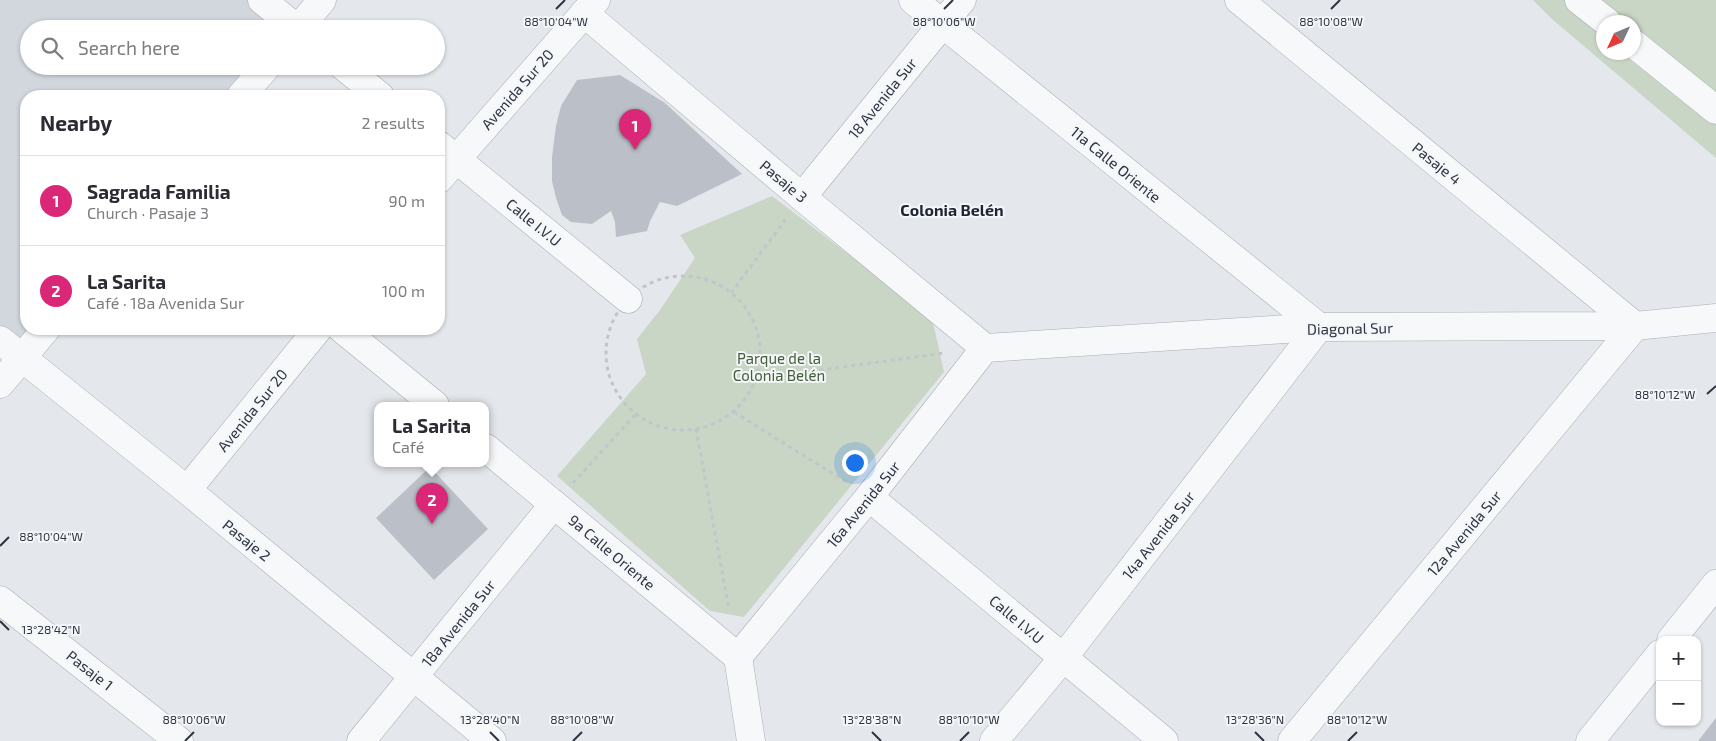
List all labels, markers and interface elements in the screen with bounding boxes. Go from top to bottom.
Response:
text: 88°10'04"W [524,14,588,28]
text: 88°10'06"W [912,14,976,28]
text: 88°10'08"W [1299,14,1363,28]
north arrow [1596,15,1641,60]
search box [20,20,445,75]
icon: search [38,34,66,62]
text: Search here [78,36,180,59]
street label: Avenida Sur 20 [477,45,557,133]
street label: 18 Avenida Sur [844,54,920,142]
pin: 1 [619,109,651,150]
text: Nearby [40,110,112,135]
text: 2 results [362,113,425,132]
street label: 11a Calle Oriente [1067,122,1165,206]
street label: Pasaje 4 [1408,138,1465,189]
street label: Pasaje 3 [756,156,811,207]
text: Sagrada Familia [87,180,230,203]
text: 1 [53,191,59,210]
text: 90 m [389,191,425,210]
street label: Calle I.V.U [503,194,565,250]
district label: Colonia Belén [900,200,1004,219]
text: Church · Pasaje 3 [87,203,209,222]
text: La Sarita [87,270,166,293]
text: 2 [51,281,61,300]
text: 100 m [382,281,425,300]
text: Café · 18a Avenida Sur [87,293,244,312]
street label: Diagonal Sur [1307,318,1393,338]
park label: Parque de la Colonia Belén [733,349,825,384]
street label: Avenida Sur 20 [213,365,291,455]
text: 88°10'12"W [1635,387,1695,401]
popup [374,402,489,467]
text: La Sarita [392,414,471,437]
text: Café [392,437,424,456]
your location [842,450,868,476]
street label: 16a Avenida Sur [823,457,903,551]
pin: 2 [416,483,448,524]
street label: 14a Avenida Sur [1118,487,1198,583]
street label: 12a Avenida Sur [1423,487,1505,579]
street label: 9a Calle Oriente [565,511,659,593]
street label: Pasaje 2 [219,515,275,566]
text: 88°10'04"W [19,529,83,543]
street label: 18a Avenida Sur [417,576,499,670]
street label: Calle I.V.U [986,591,1048,647]
text: 13°28'42"N [22,622,80,636]
map controls [1656,636,1701,726]
button: + [1656,636,1701,681]
street label: Pasaje 1 [63,646,117,695]
button: − [1656,681,1701,726]
text: 88°10'06"W [162,712,226,726]
text: 13°28'40"N [460,712,520,726]
text: 88°10'08"W [550,712,614,726]
text: 13°28'38"N [843,712,902,726]
text: 88°10'10"W [938,712,1000,726]
text: 13°28'36"N [1226,712,1284,726]
text: 88°10'12"W [1327,712,1387,726]

